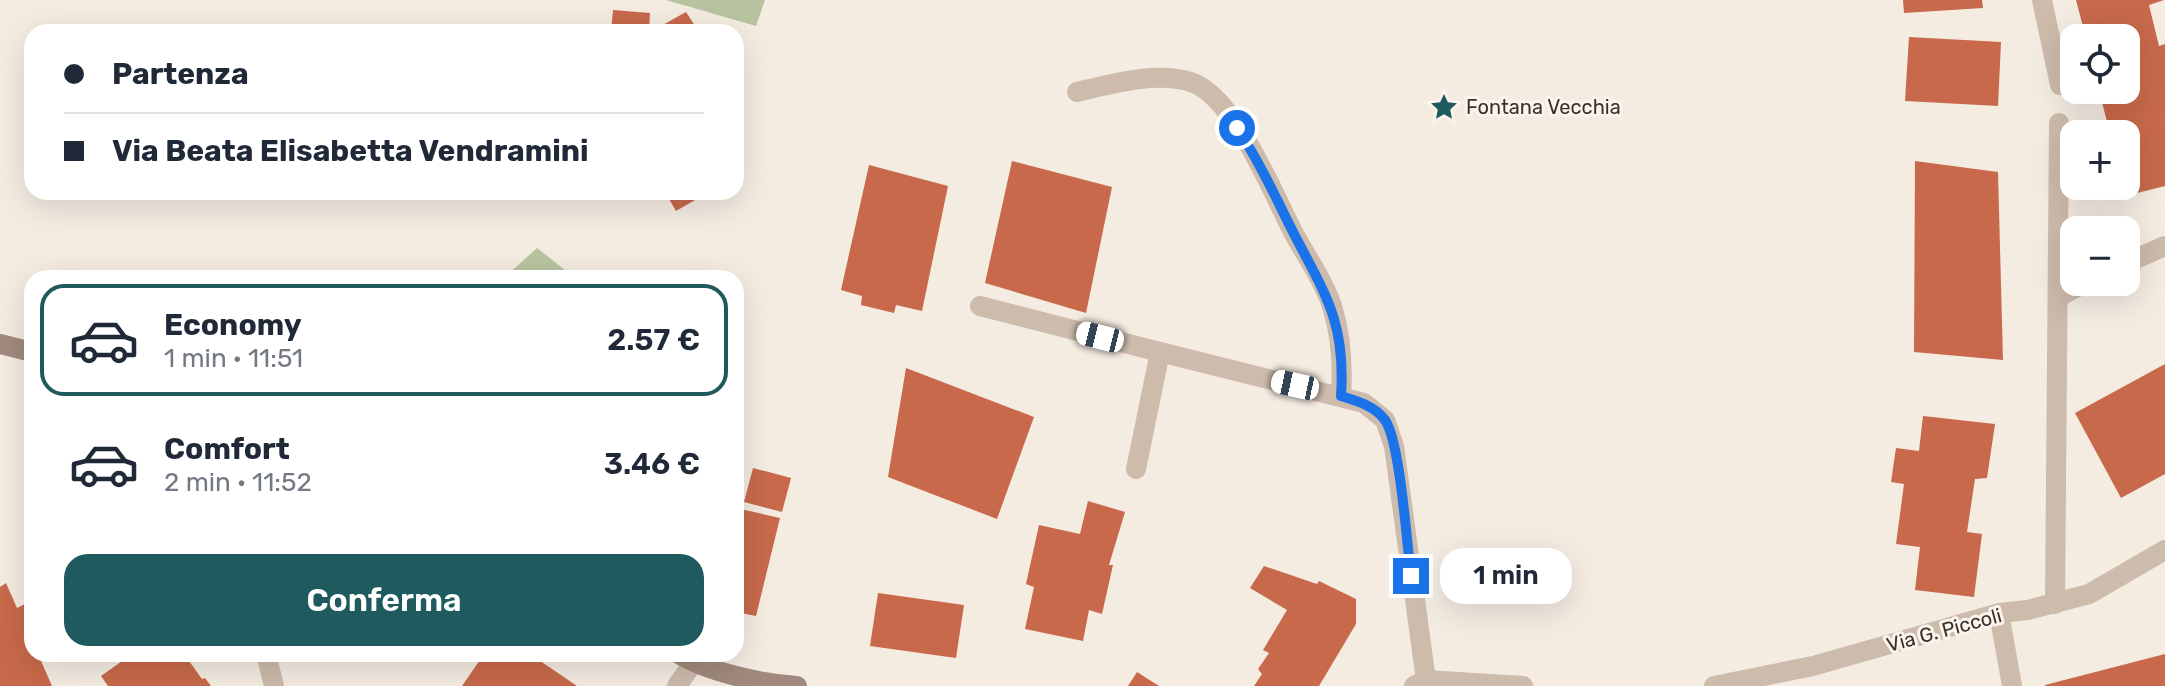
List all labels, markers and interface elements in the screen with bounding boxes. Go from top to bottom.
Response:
map controls [2060,24,2140,296]
button: locate [2060,24,2140,104]
text: Partenza [112,56,249,92]
place icon: Fontana Vecchia [1429,92,1459,122]
place label: Fontana Vecchia [1466,95,1621,119]
route start [1219,110,1255,146]
button: + [2060,120,2140,200]
text: Via Beata Elisabetta Vendramini [112,133,589,169]
button: − [2060,216,2140,296]
icon: car [68,304,140,376]
text: Economy [164,307,302,343]
car [1074,320,1126,354]
text: 2.57 € [607,322,700,358]
text: 1 min · 11:51 [164,343,303,374]
car [1269,368,1321,402]
icon: car [68,428,140,500]
text: Comfort [164,431,290,467]
text: 3.46 € [604,446,700,482]
text: 2 min · 11:52 [164,467,312,498]
callout: 1 min [1439,548,1571,604]
button: Conferma [64,554,704,646]
route end [1393,558,1429,594]
text: 1 min [1473,560,1539,591]
street label: Via G. Piccoli [1884,603,2004,657]

